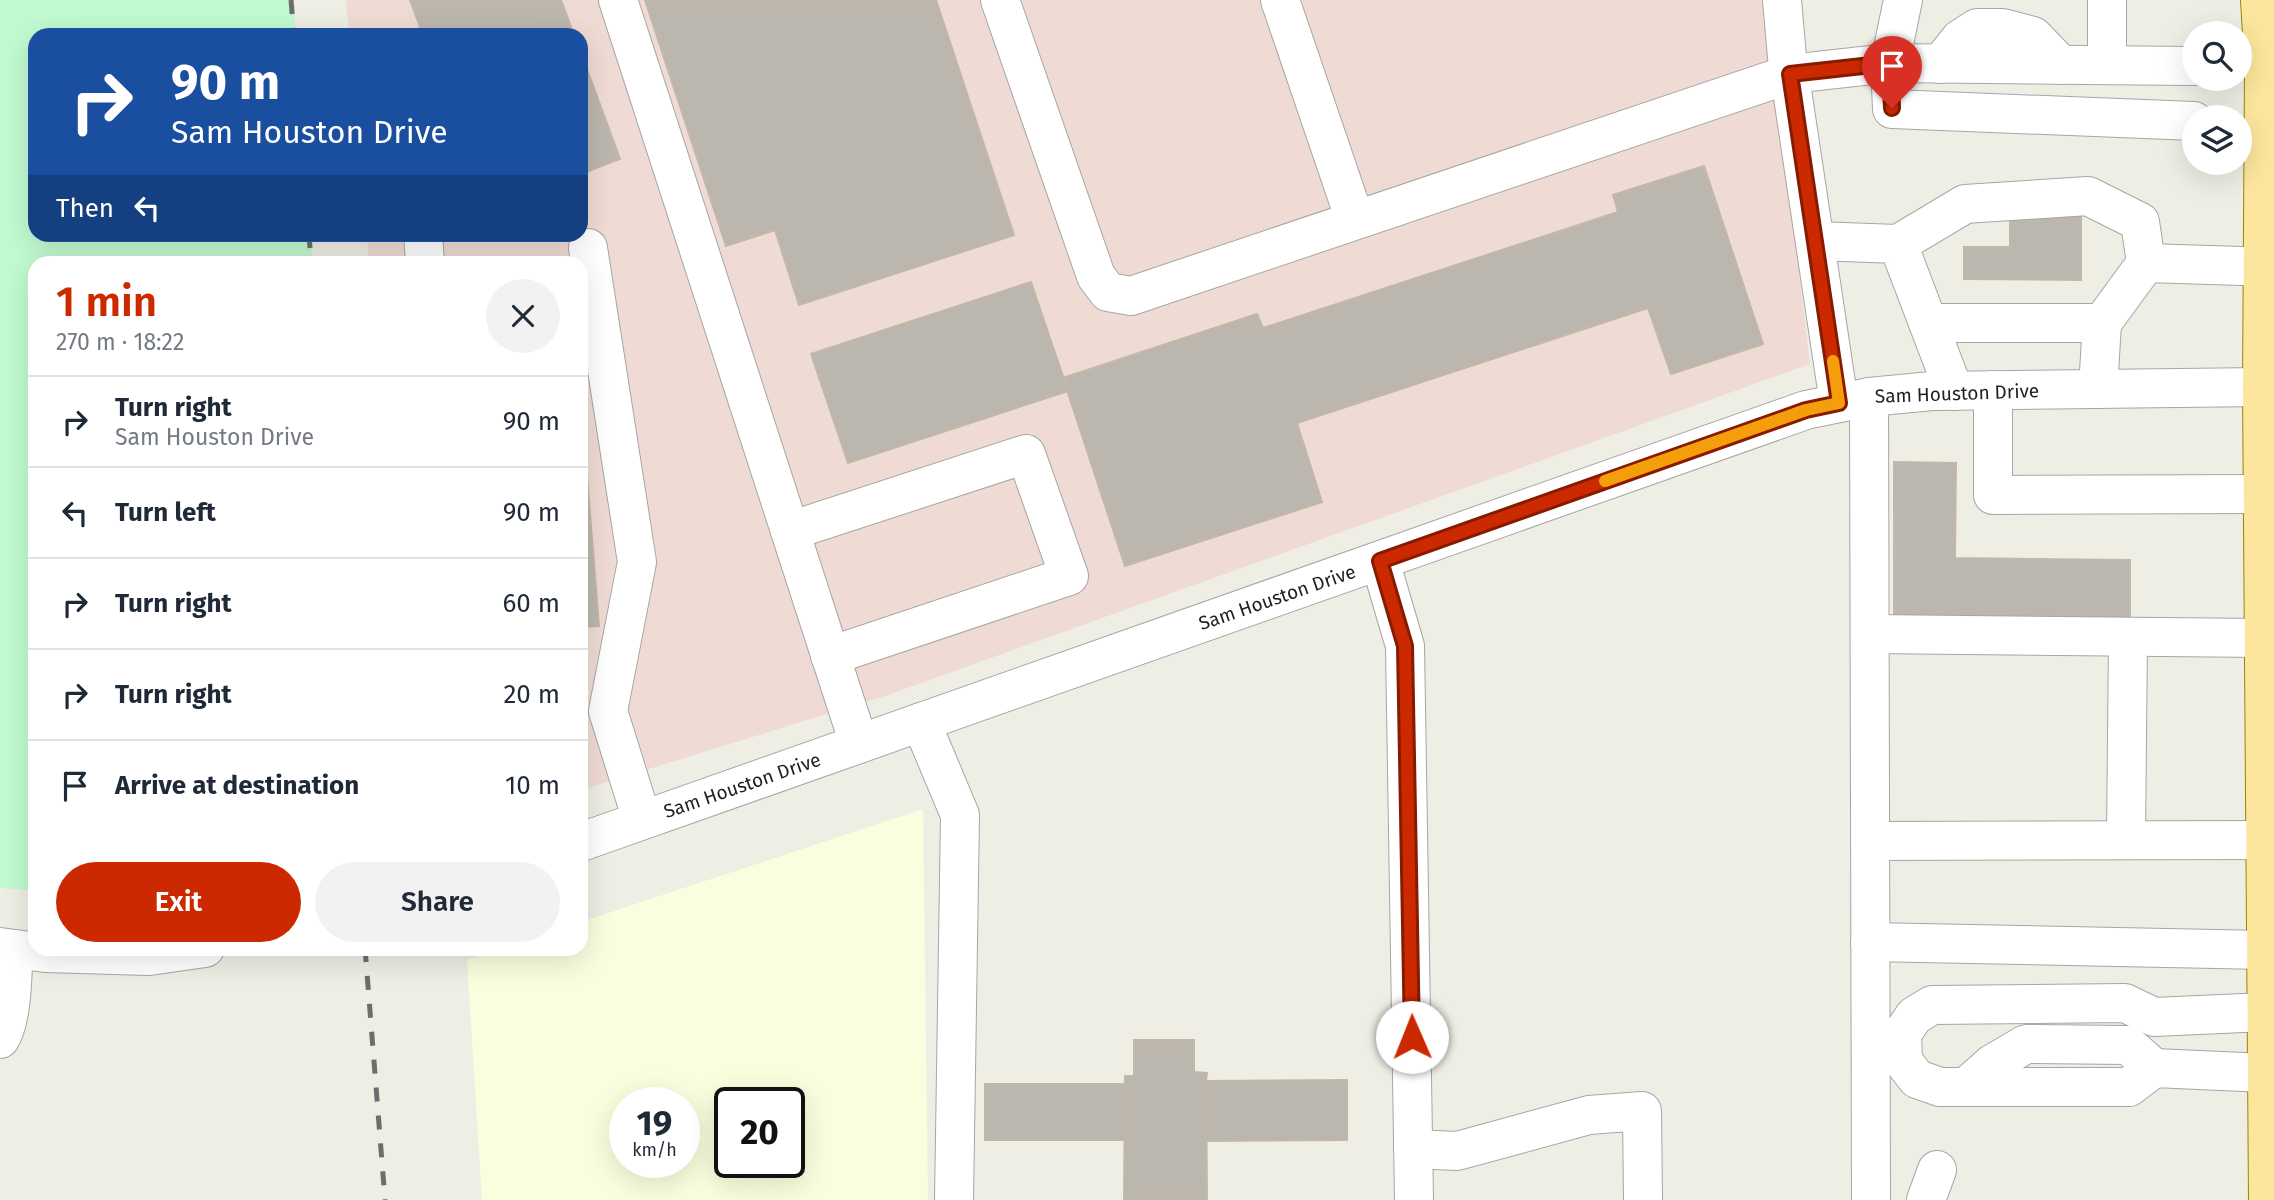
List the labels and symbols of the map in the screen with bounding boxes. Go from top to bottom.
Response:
pin [1862,36,1922,108]
street label: Sam Houston Drive [1874,379,2040,408]
street label: Sam Houston Drive [1196,560,1359,635]
street label: Sam Houston Drive [661,748,824,823]
position arrow [1375,1000,1449,1074]
speed limit sign: 20 [714,1087,805,1178]

